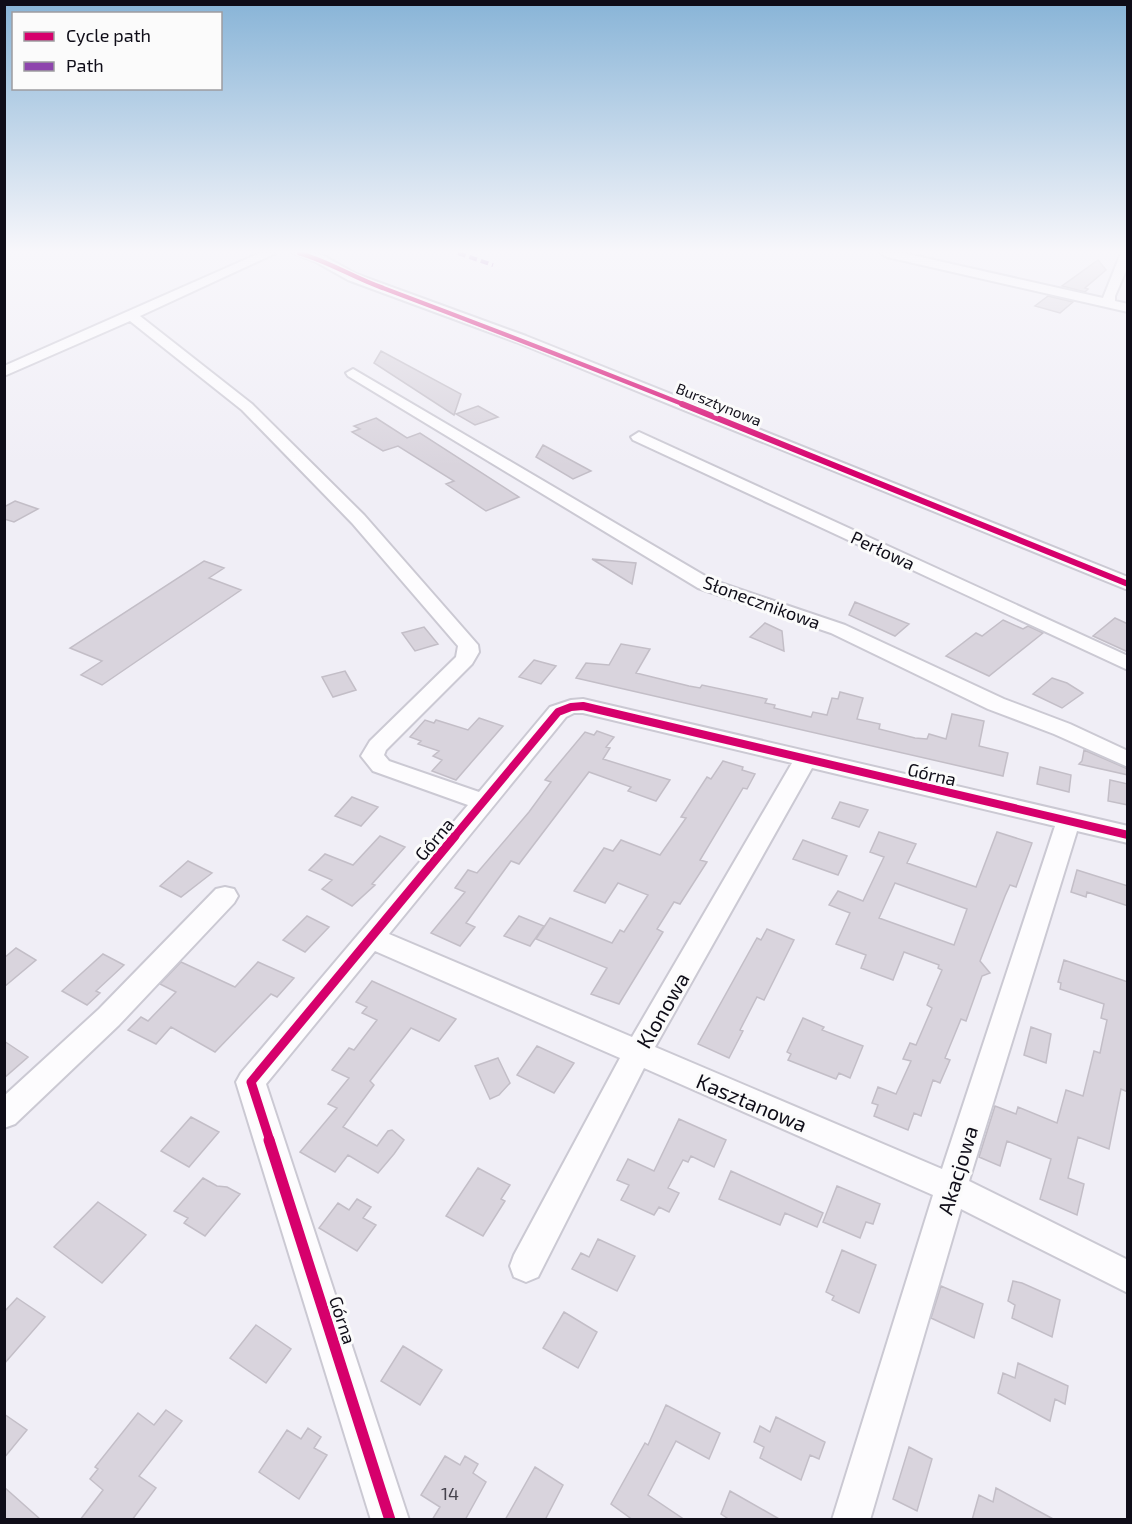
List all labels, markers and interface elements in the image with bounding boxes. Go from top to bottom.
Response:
legend [12,12,222,90]
text: Cycle path [66,24,151,46]
text: Path [66,54,104,76]
street label: Bursztynowa [674,379,764,429]
street label: Perłowa [847,526,919,574]
street label: Słonecznikowa [700,571,824,633]
street label: Górna [906,758,958,790]
street label: Górna [410,813,458,865]
street label: Klonowa [630,968,694,1052]
street label: Kasztanowa [693,1068,811,1136]
street label: Akacjowa [932,1123,983,1218]
street label: Górna [325,1293,361,1347]
house number: 14 [441,1482,459,1504]

